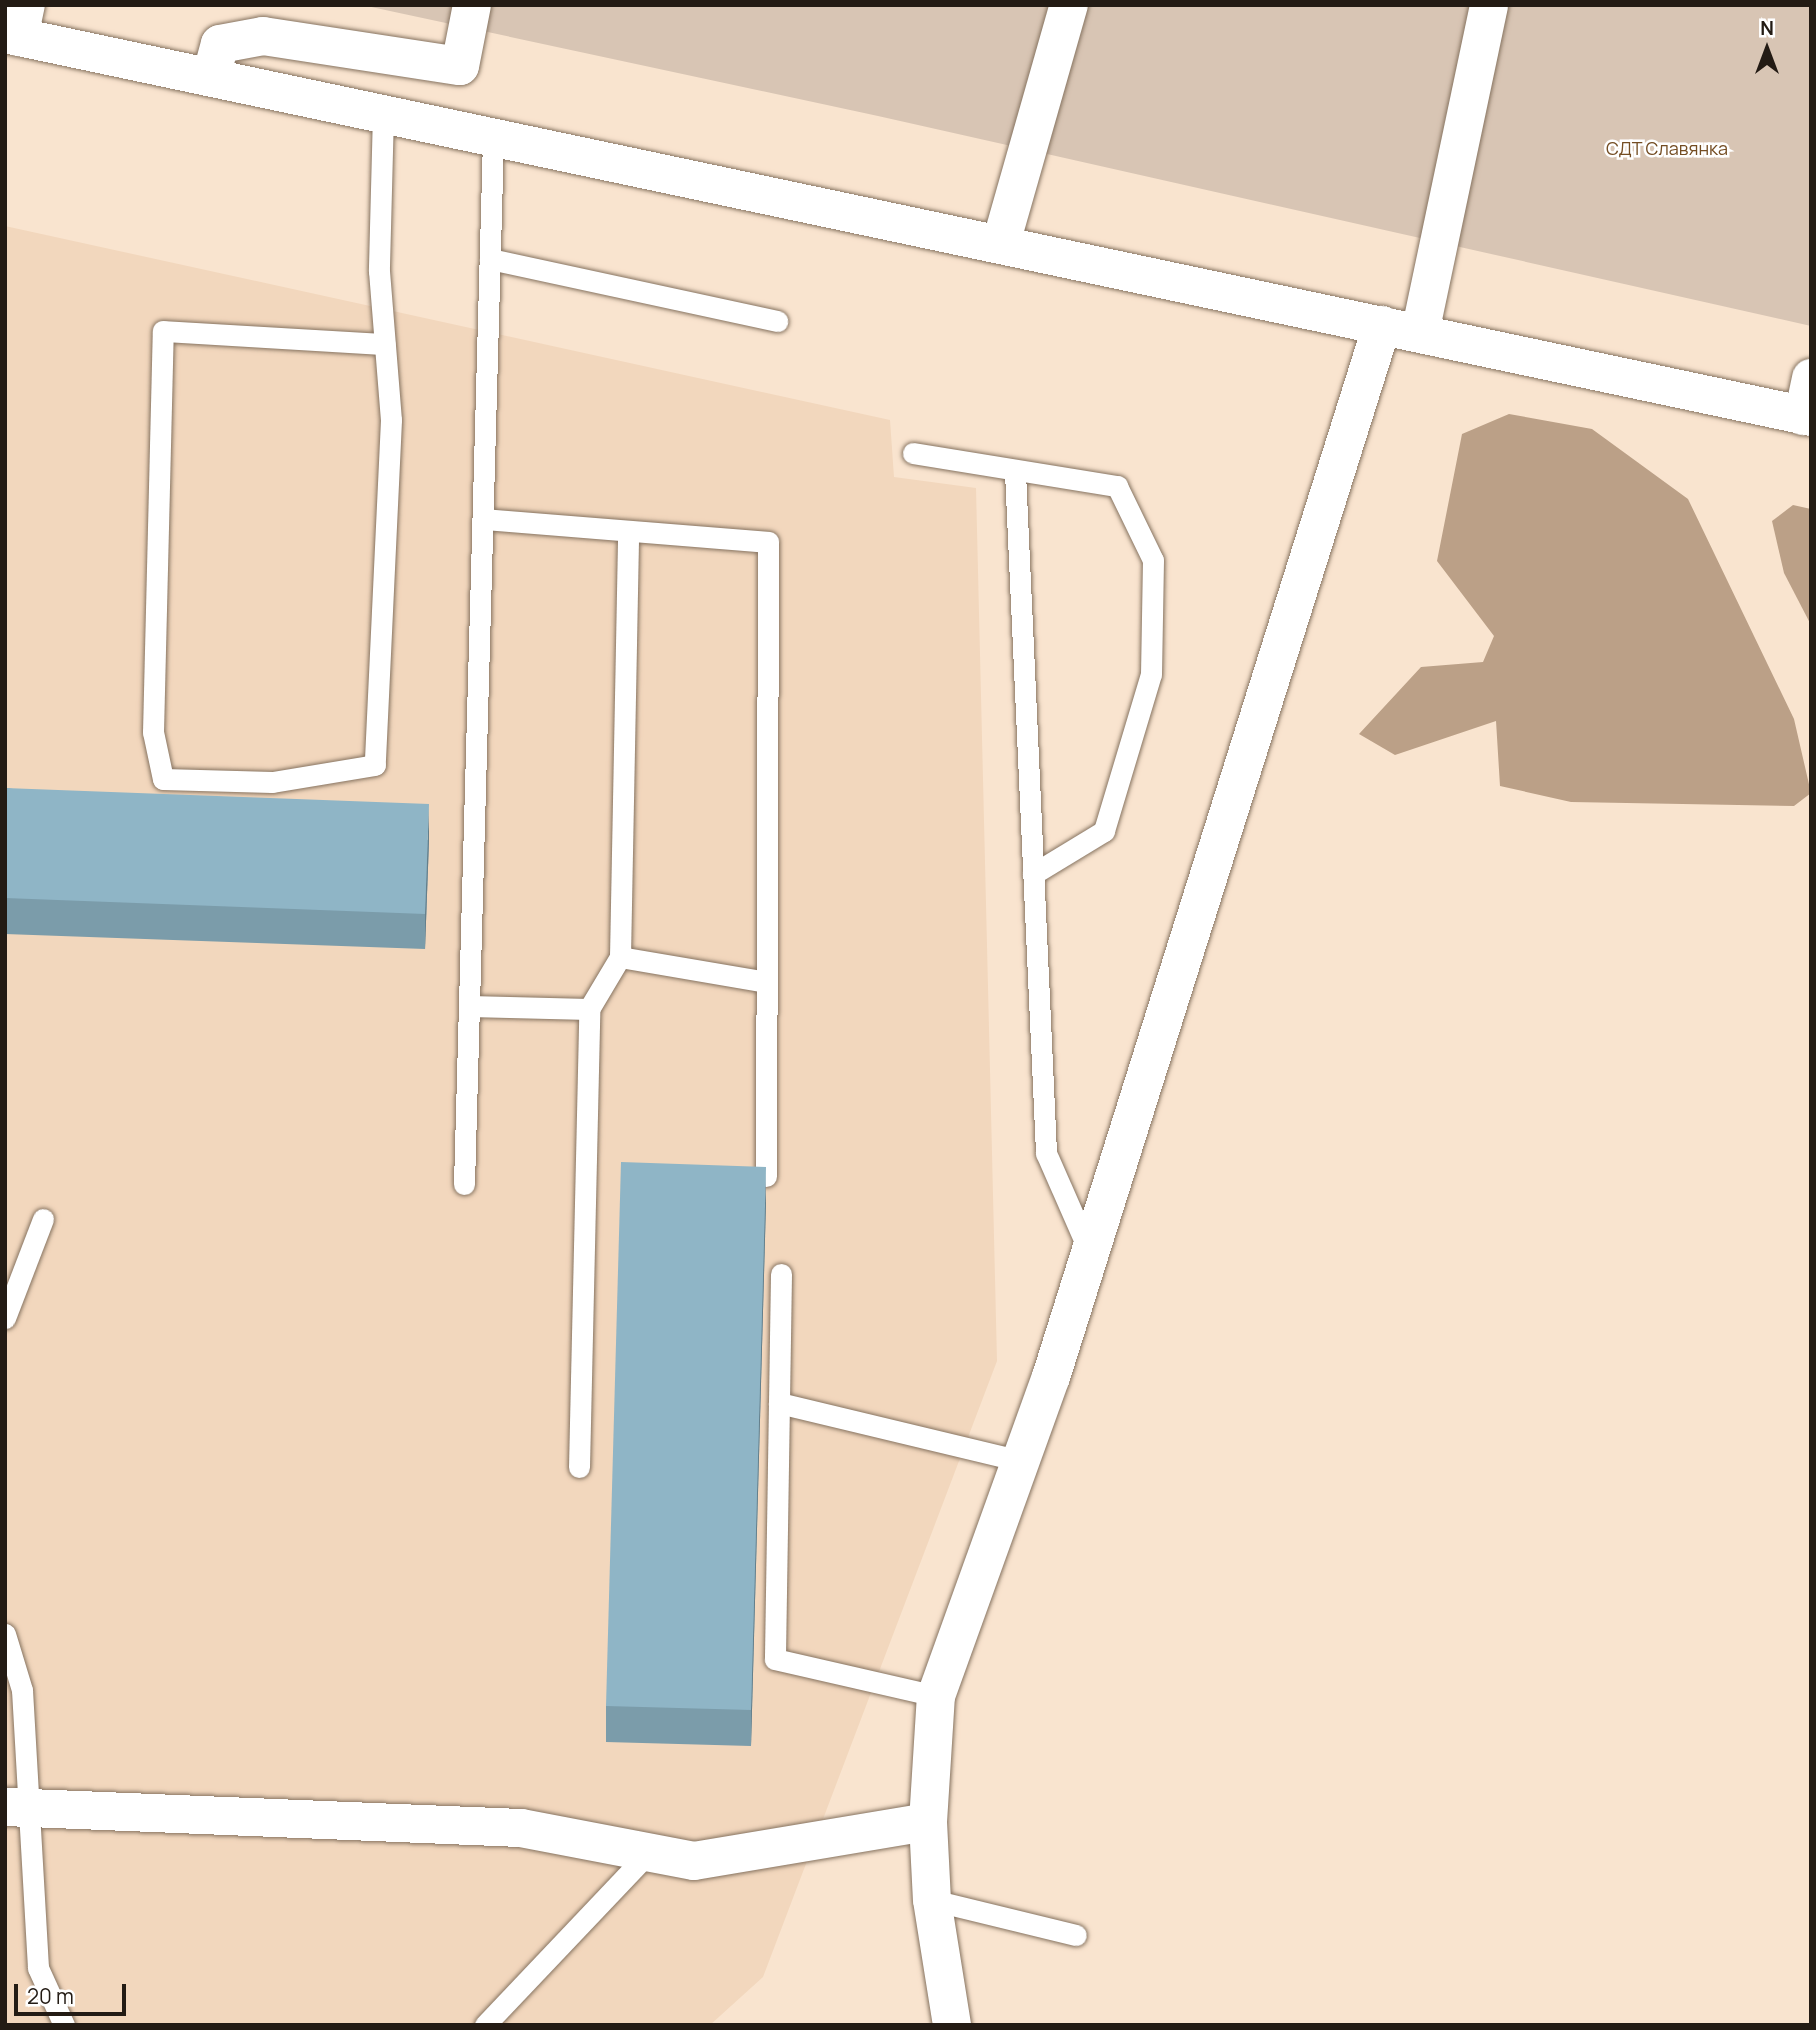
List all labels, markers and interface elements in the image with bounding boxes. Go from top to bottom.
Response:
north arrow [1732,14,1802,84]
text: N [1760,15,1774,41]
park label: СДТ Славянка [1606,137,1728,159]
scale bar [18,1970,130,2014]
text: 20 m [27,1982,74,2010]

